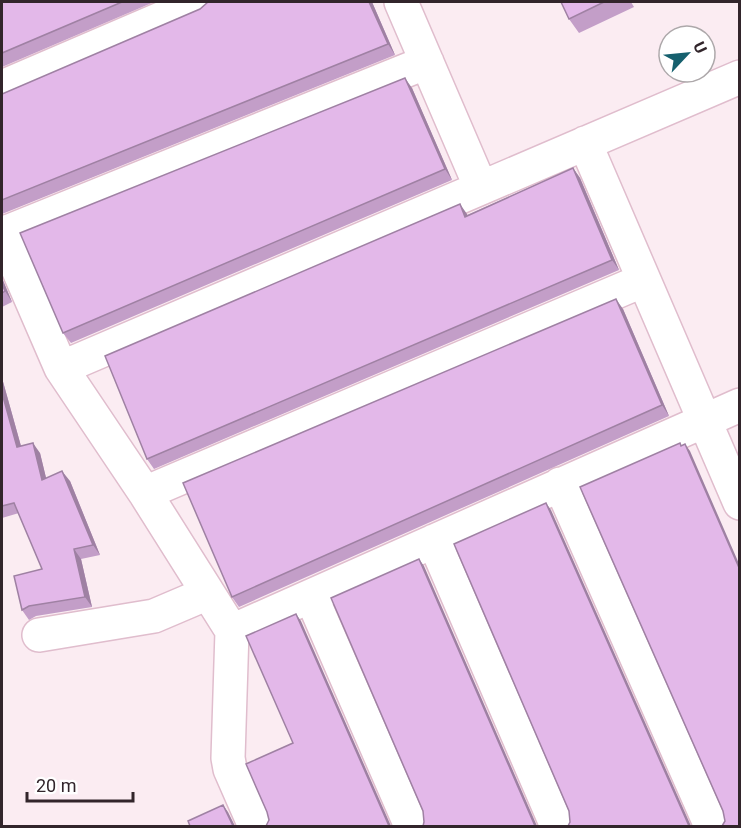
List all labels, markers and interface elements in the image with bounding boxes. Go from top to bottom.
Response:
north arrow [657,24,717,84]
text: U [689,39,711,57]
scale bar [27,765,134,803]
text: 20 m [36,775,76,796]

